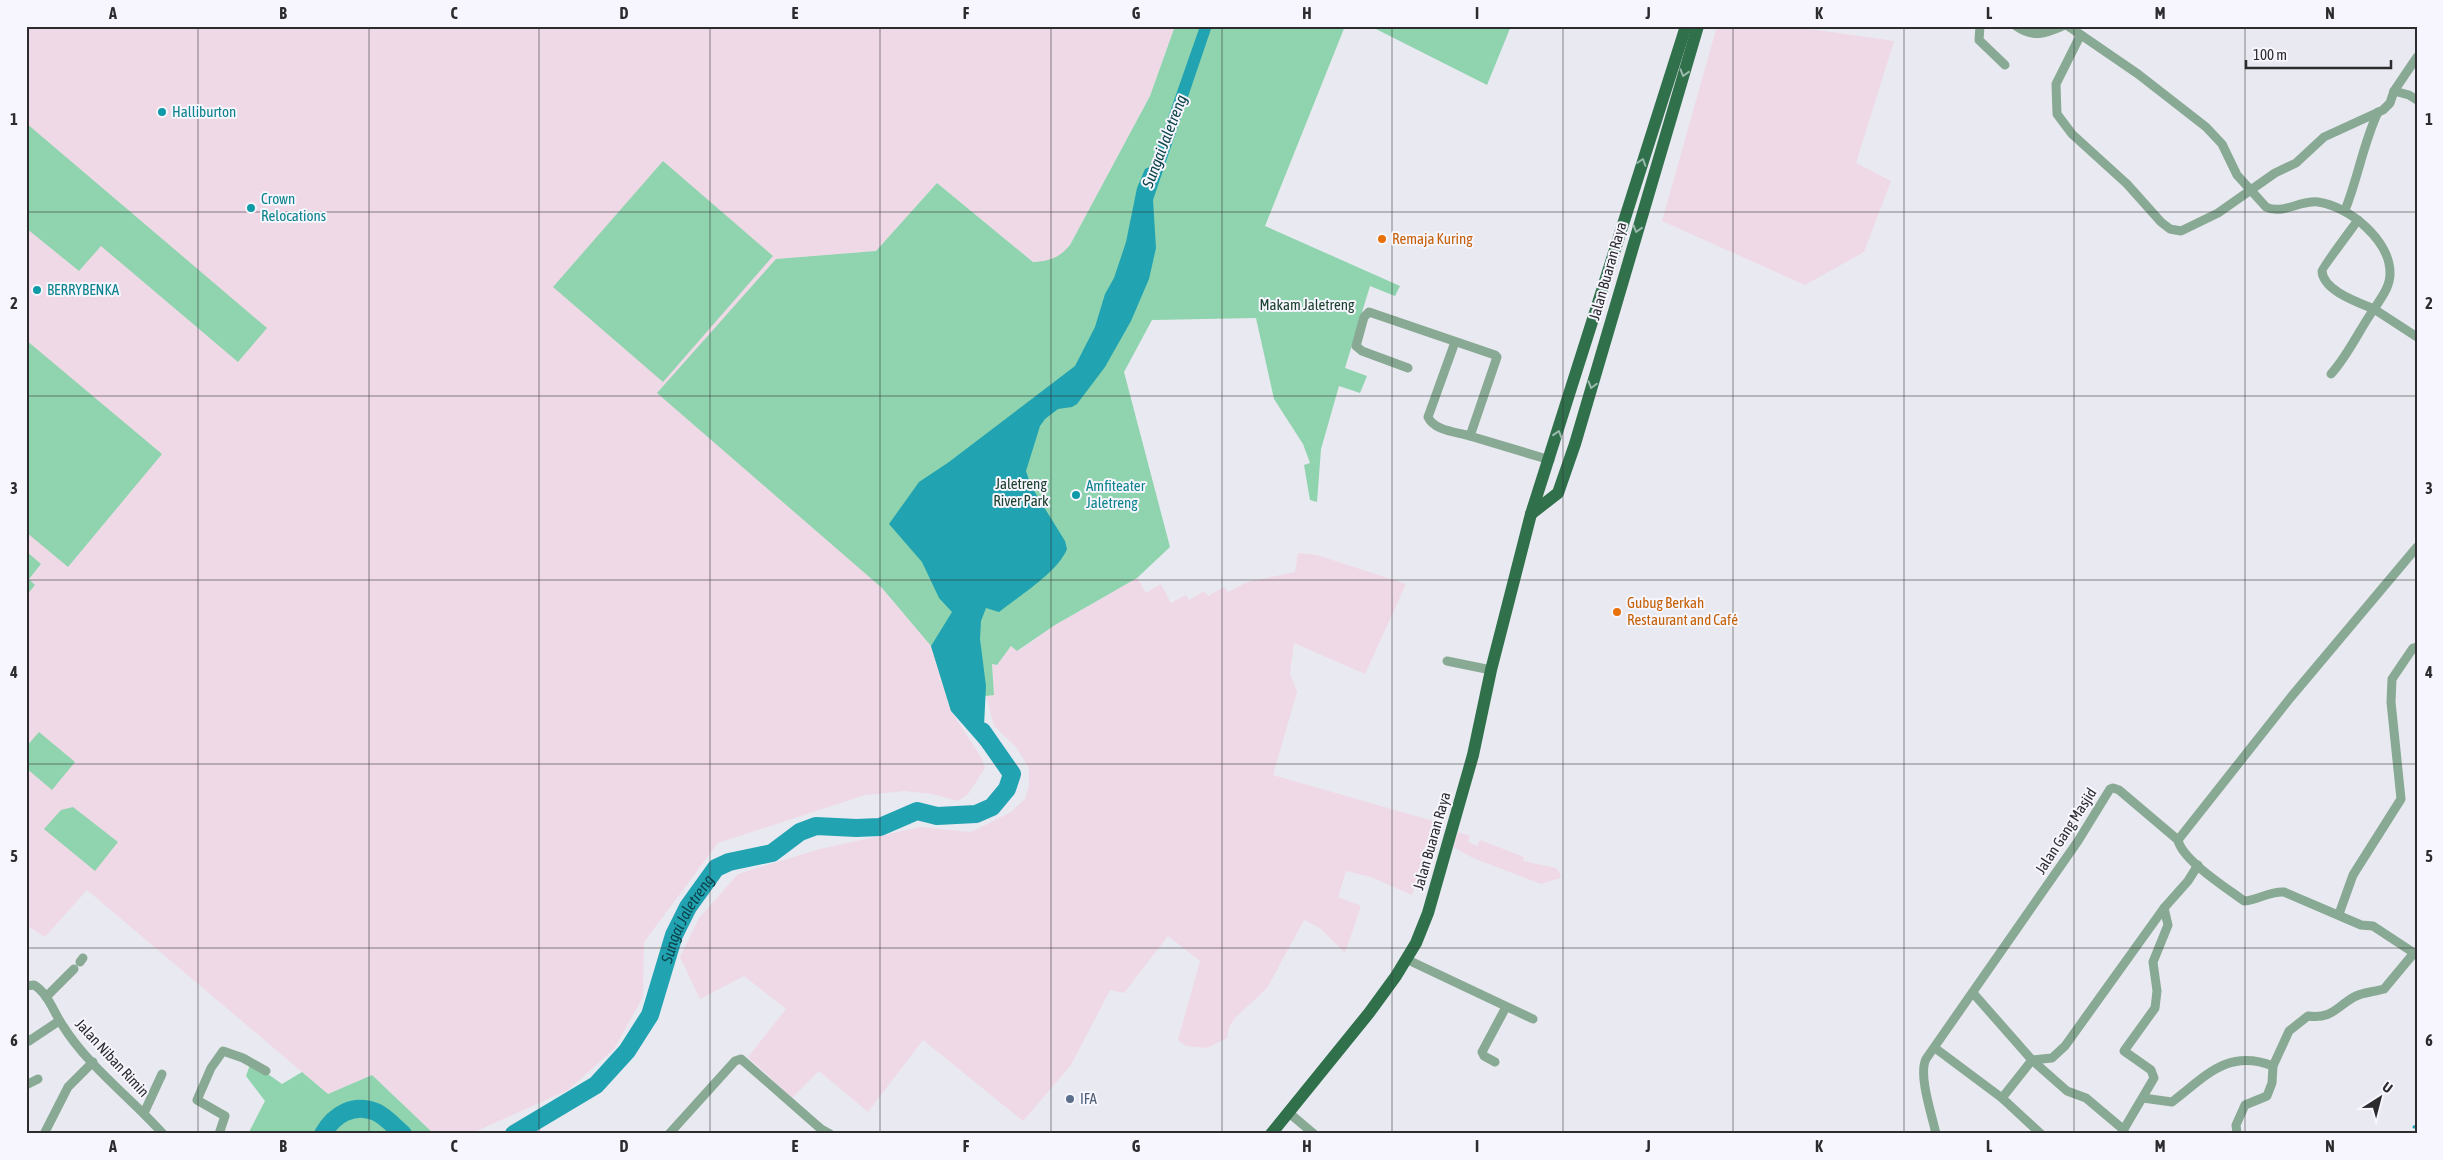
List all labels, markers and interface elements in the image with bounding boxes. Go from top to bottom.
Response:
text: A [108,4,117,22]
text: B [279,4,287,22]
text: C [450,4,458,22]
text: D [620,4,629,22]
text: E [792,4,799,22]
text: F [963,4,970,22]
text: G [1132,4,1141,22]
text: H [1302,4,1312,22]
text: I [1475,4,1479,22]
text: J [1644,4,1651,22]
text: K [1815,4,1823,22]
text: L [1986,4,1993,22]
text: M [2155,4,2165,22]
text: N [2325,4,2335,22]
scale bar [2246,38,2390,70]
text: 100 m [2253,46,2287,63]
one-way arrow [1680,68,1690,77]
water label: Sungai Jaletreng [1138,92,1191,191]
place label: Halliburton [172,103,236,120]
marker: Halliburton [156,106,168,118]
text: 1 [10,110,18,128]
text: 1 [2425,110,2433,128]
one-way arrow [1636,158,1646,167]
place label: Crown Relocations [261,190,326,224]
marker: Crown Relocations [245,202,257,214]
street label: Jalan Buaran Raya [1585,220,1630,322]
one-way arrow [1633,224,1643,232]
place label: Remaja Kuring [1392,230,1473,247]
marker: Remaja Kuring [1376,233,1388,245]
place label: BERRYBENKA [47,281,120,298]
marker: BERRYBENKA [31,284,43,296]
text: 2 [10,294,18,312]
text: 2 [2425,294,2433,312]
park label: Makam Jaletreng [1259,296,1355,313]
one-way arrow [1587,380,1598,389]
one-way arrow [1552,431,1562,439]
park label: Jaletreng River Park [993,475,1049,509]
place label: Amfiteater Jaletreng [1086,477,1146,511]
text: 3 [10,479,18,497]
text: 3 [2425,479,2433,497]
marker: Amfiteater Jaletreng [1070,489,1082,501]
place label: Gubug Berkah Restaurant and Café [1627,594,1738,628]
marker: Gubug Berkah Restaurant and Café [1611,606,1623,618]
text: 4 [9,663,18,681]
text: 4 [2424,663,2433,681]
street label: Jalan Gang Masjid [2031,785,2100,877]
street label: Jalan Buaran Raya [1409,790,1454,892]
text: 5 [10,847,18,865]
text: 5 [2425,847,2433,865]
water label: Sungai Jaletreng [657,871,718,966]
street label: Jalan Niban Rimin [72,1015,153,1100]
text: 6 [10,1031,18,1049]
text: 6 [2425,1031,2433,1049]
north arrow [2356,1072,2406,1122]
text: U [2380,1079,2396,1096]
place label: IFA [1080,1090,1098,1107]
marker: IFA [1064,1093,1076,1105]
text: A [108,1137,117,1155]
text: B [279,1137,287,1155]
text: C [450,1137,458,1155]
text: D [620,1137,629,1155]
text: E [792,1137,799,1155]
text: F [963,1137,970,1155]
text: G [1132,1137,1141,1155]
text: H [1302,1137,1312,1155]
text: I [1475,1137,1479,1155]
text: J [1644,1137,1651,1155]
text: K [1815,1137,1823,1155]
text: L [1986,1137,1993,1155]
text: M [2155,1137,2165,1155]
text: N [2325,1137,2335,1155]

